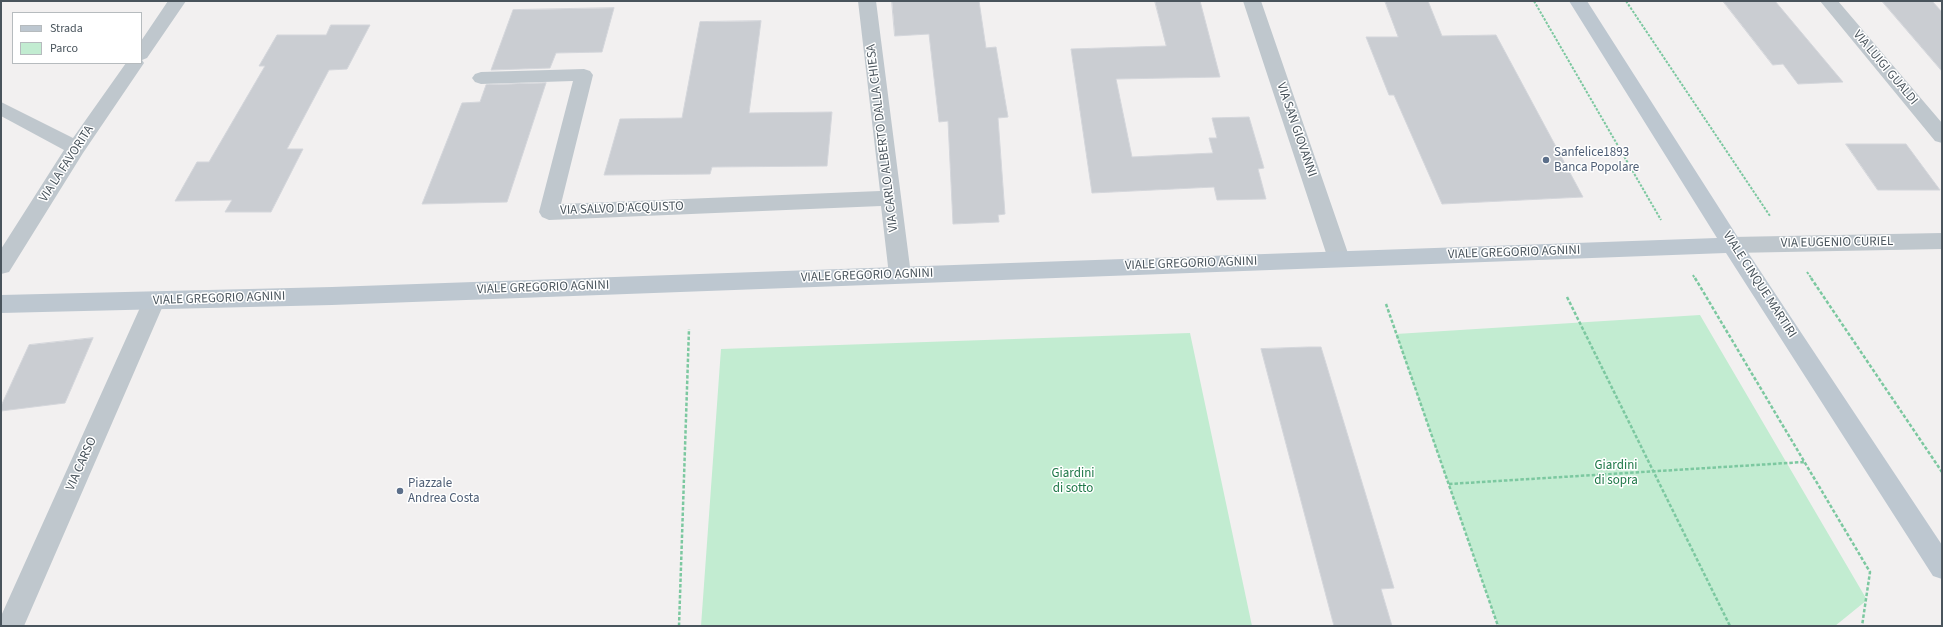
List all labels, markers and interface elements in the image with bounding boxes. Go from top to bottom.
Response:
legend [12,12,142,64]
text: Strada [50,20,83,37]
street label: VIA LUIGI GUALDI [1849,28,1921,108]
text: Parco [50,40,78,57]
street label: VIA CARLO ALBERTO DALLA CHIESA [864,43,902,233]
street label: VIA SAN GIOVANNI [1273,81,1319,179]
street label: VIA LA FAVORITA [36,123,98,205]
place label: Sanfelice1893 Banca Popolare [1554,145,1639,176]
marker: Sanfelice1893 Banca Popolare [1541,155,1551,165]
street label: VIA SALVO D'ACQUISTO [560,199,684,219]
street label: VIALE CINQUE MARTIRI [1719,229,1799,341]
street label: VIA EUGENIO CURIEL [1781,234,1893,252]
street label: VIALE GREGORIO AGNINI [1448,243,1580,263]
street label: VIALE GREGORIO AGNINI [1125,254,1257,274]
street label: VIALE GREGORIO AGNINI [801,266,933,286]
street label: VIALE GREGORIO AGNINI [477,278,609,298]
street label: VIALE GREGORIO AGNINI [153,289,285,309]
street label: VIA CARSO [63,435,101,493]
park label: Giardini di sopra [1594,458,1638,489]
park label: Giardini di sotto [1052,466,1094,497]
place label: Piazzale Andrea Costa [408,476,479,507]
marker: Piazzale Andrea Costa [395,486,405,496]

